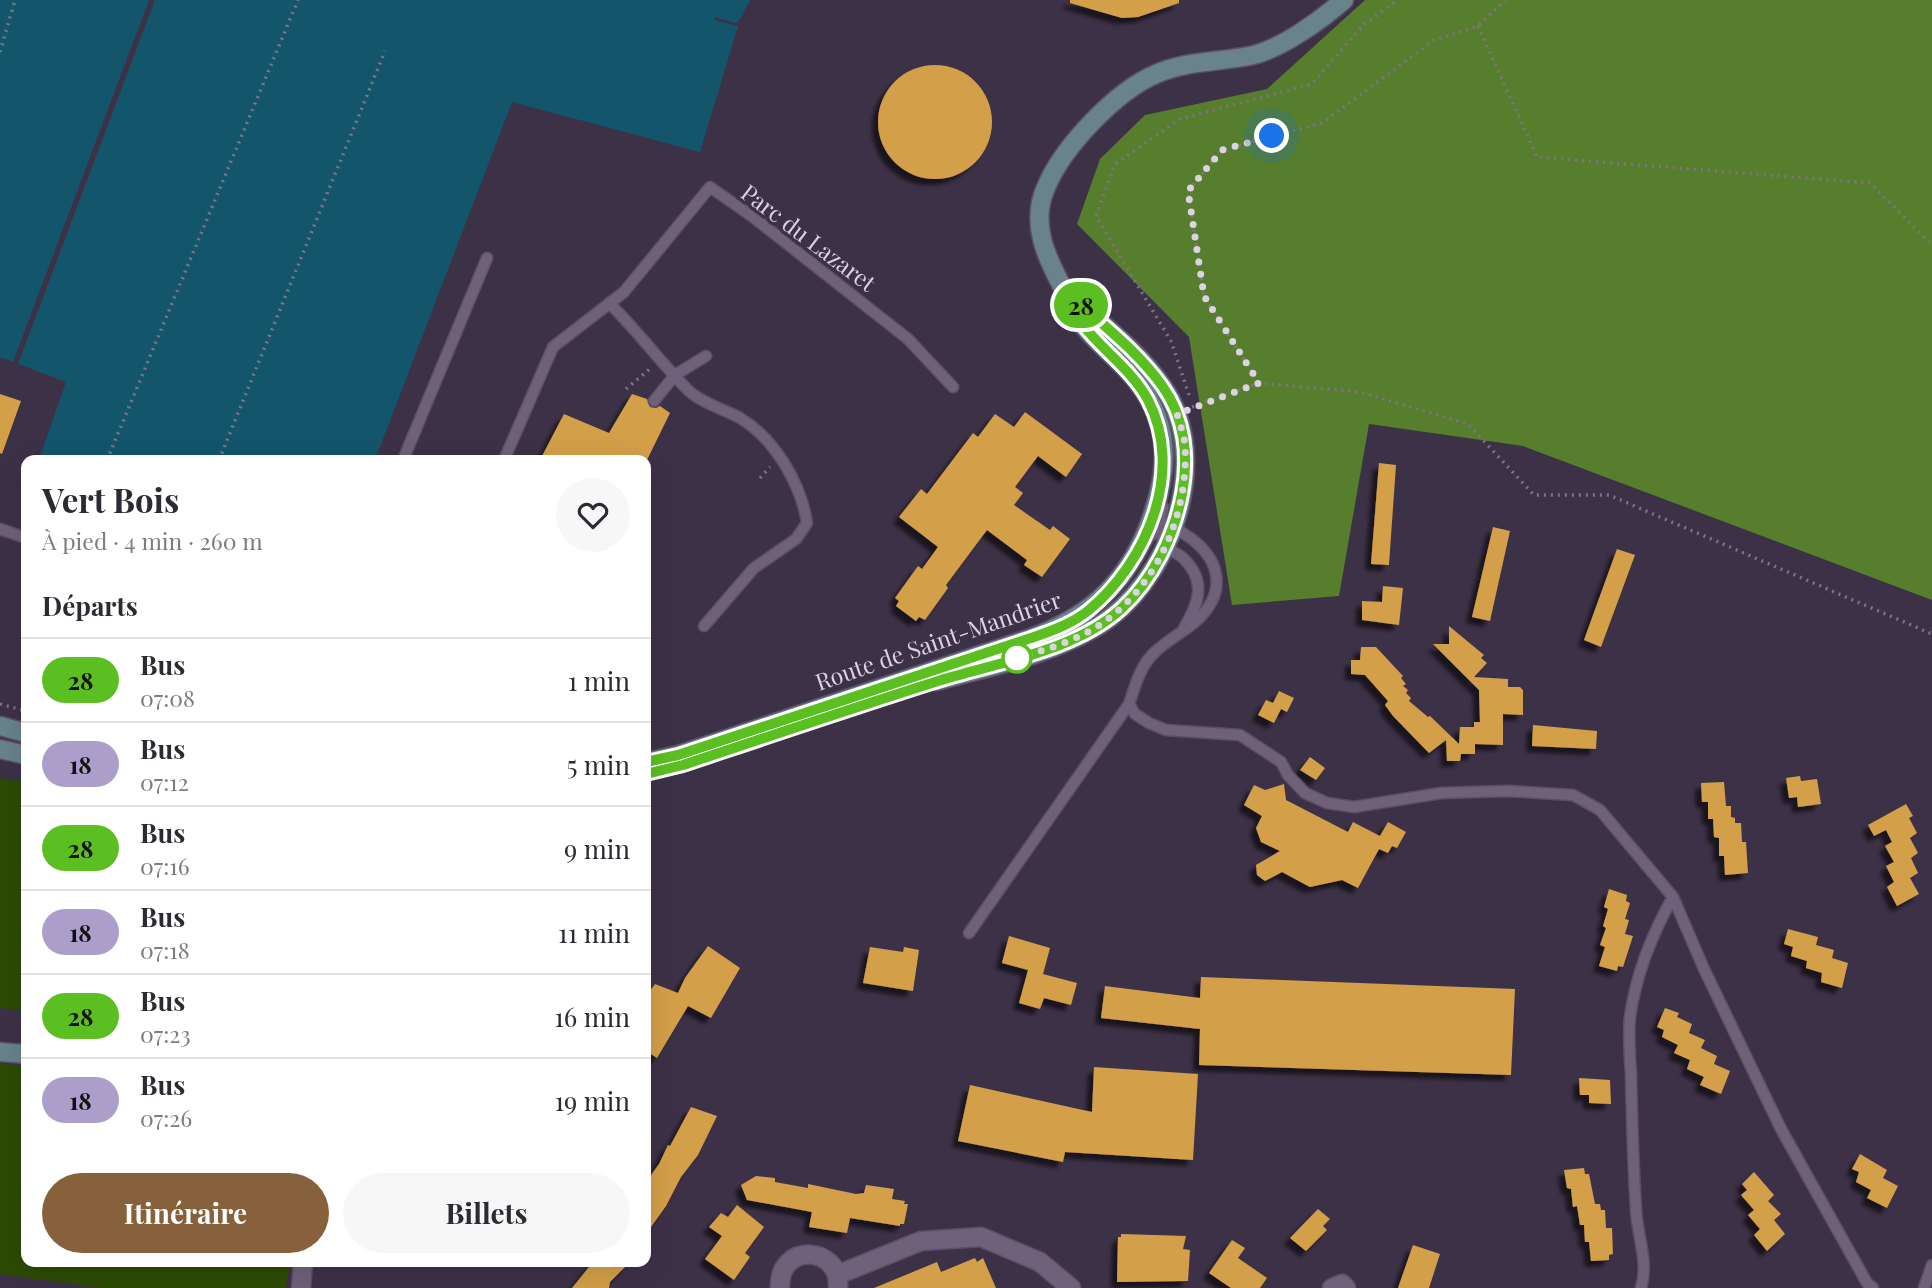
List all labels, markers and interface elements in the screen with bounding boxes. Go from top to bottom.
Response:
your location [1254,118,1289,153]
street label: Parc du Lazaret [735,176,883,298]
line badge: 28 [1050,282,1112,328]
text: 28 [1068,289,1094,321]
text: Vert Bois [42,477,179,521]
button: heart [556,478,630,552]
text: À pied · 4 min · 260 m [42,525,263,556]
street label: Route de Saint-Mandrier [811,583,1065,697]
text: Départs [42,588,138,623]
unlabelled marker [1002,643,1032,673]
text: Bus [140,647,185,682]
text: 1 min [568,663,630,698]
text: 28 [67,664,94,696]
text: 07:08 [140,682,195,713]
text: Bus [140,731,185,766]
text: 5 min [567,747,630,782]
text: 18 [69,748,92,780]
text: 07:12 [140,766,189,797]
text: Bus [140,815,185,850]
text: 9 min [564,831,630,866]
text: 28 [67,832,94,864]
text: 07:16 [140,850,190,881]
text: Bus [140,899,185,934]
text: 11 min [558,915,630,950]
text: 18 [69,916,92,948]
text: 07:18 [140,934,190,965]
text: Bus [140,983,185,1018]
text: 16 min [554,999,630,1034]
text: 28 [67,1000,94,1032]
text: 07:23 [140,1018,191,1049]
text: Bus [140,1067,185,1102]
text: 19 min [554,1083,630,1118]
text: 18 [69,1084,92,1116]
text: 07:26 [140,1102,192,1133]
button: Itinéraire [42,1173,329,1253]
button: Billets [343,1173,630,1253]

